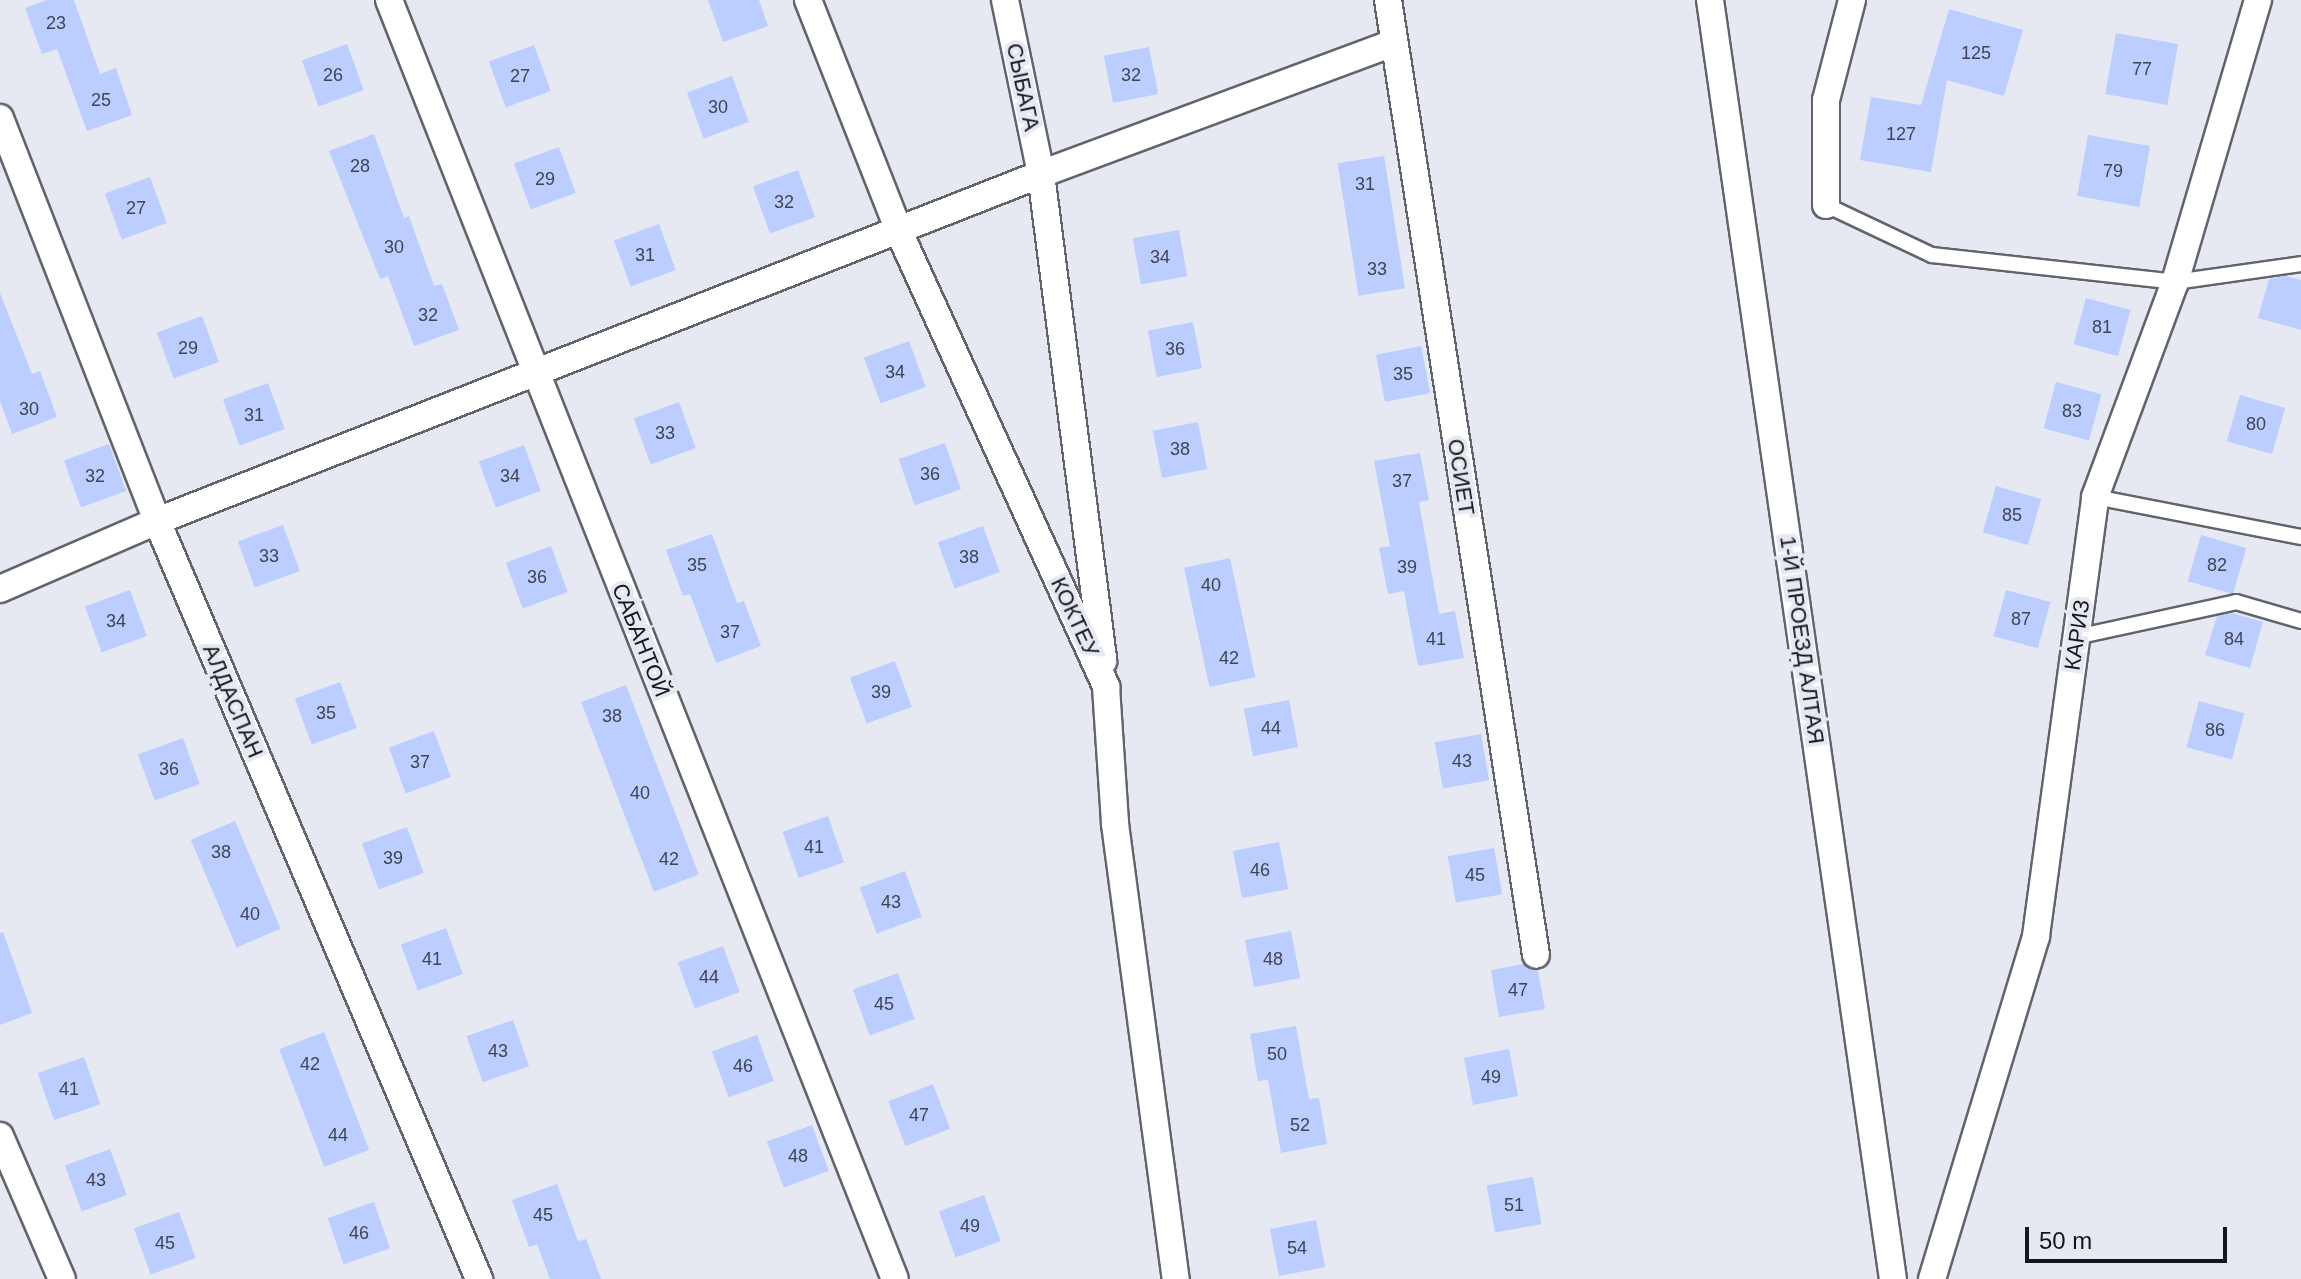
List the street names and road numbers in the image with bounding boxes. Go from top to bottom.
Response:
street label: СЫБАГА [1001,41,1045,133]
street label: ОСИЕТ [1442,437,1480,517]
street label: 1-Й ПРОЕЗД АЛТАЯ [1774,534,1830,746]
street label: КОКТЕУ [1045,573,1105,661]
street label: САБАНТОЙ [606,579,676,701]
street label: КАРИЗ [2059,598,2095,672]
street label: АЛДАСПАН [197,640,269,762]

